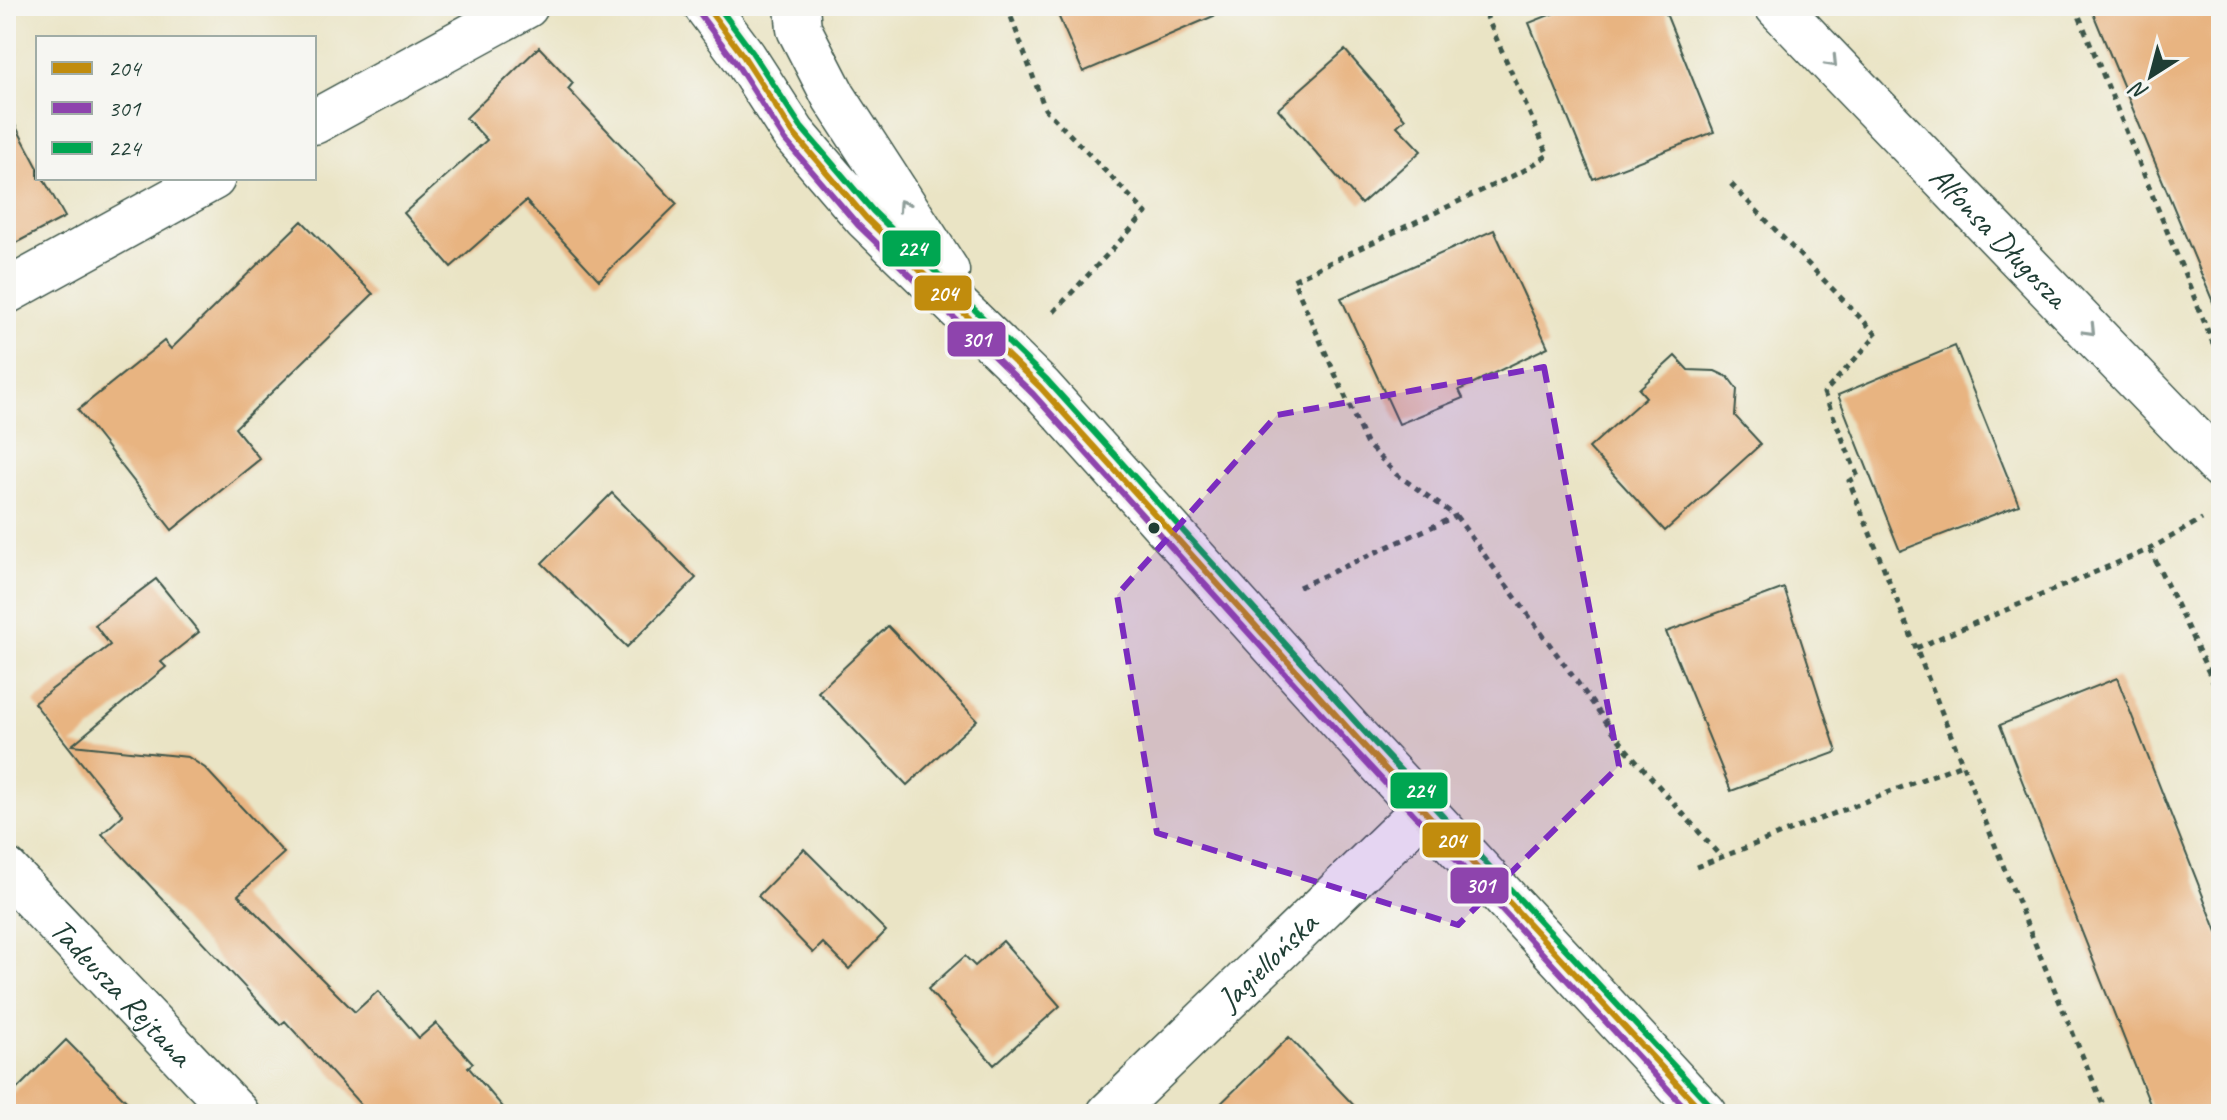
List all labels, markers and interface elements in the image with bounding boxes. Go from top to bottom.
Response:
legend [36,36,316,180]
north arrow [2111,36,2191,116]
text: 204 [108,53,143,83]
one-way arrow [1822,53,1837,67]
text: N [2123,74,2154,107]
text: 301 [108,93,142,123]
text: 224 [108,133,143,163]
street label: Alfonsa Długosza [1921,157,2079,319]
one-way arrow [898,199,913,214]
line badge: 224 [881,229,942,268]
text: 224 [897,235,930,263]
line badge: 204 [913,274,973,312]
text: 204 [928,280,961,308]
line badge: 301 [946,320,1007,358]
one-way arrow [2080,321,2095,335]
text: 301 [961,326,993,354]
unlabelled marker [1146,520,1162,536]
line badge: 224 [1389,771,1449,810]
text: 224 [1404,777,1437,805]
line badge: 204 [1421,821,1482,859]
text: 204 [1436,827,1469,855]
line badge: 301 [1449,866,1510,905]
text: 301 [1465,872,1497,900]
street label: Jagiellońska [1207,902,1328,1021]
street label: Tadeusza Rejtana [41,910,202,1077]

